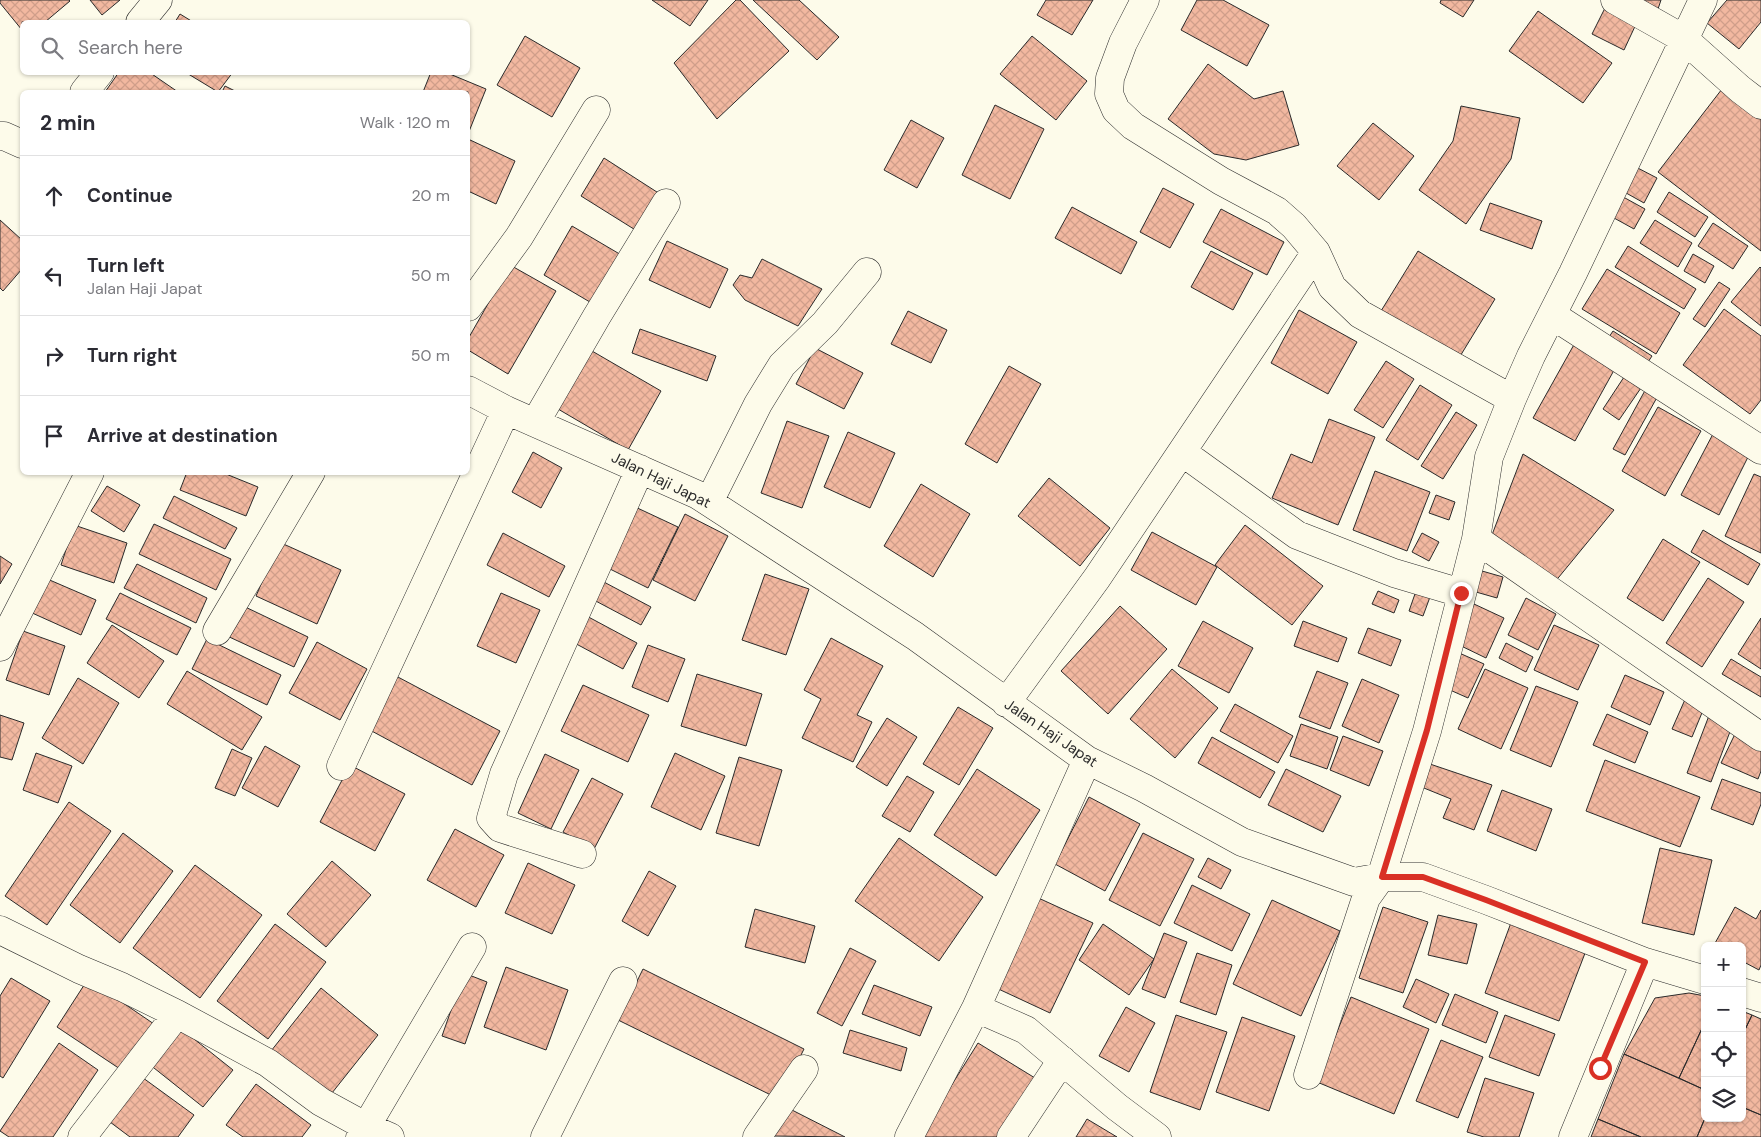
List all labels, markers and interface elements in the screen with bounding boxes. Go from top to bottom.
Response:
search box [20,20,470,75]
icon: search [38,34,66,62]
text: Search here [78,35,183,60]
text: 2 min [40,109,96,137]
text: Walk · 120 m [360,112,450,133]
icon: ahead [40,182,68,210]
text: Continue [87,183,173,208]
text: 20 m [411,185,450,206]
text: Turn left [87,253,165,278]
icon: left [40,262,68,290]
text: 50 m [411,265,450,286]
text: Jalan Haji Japat [87,278,203,299]
icon: right [40,342,68,370]
text: Turn right [87,343,177,368]
text: 50 m [411,345,450,366]
icon: arrive [40,422,68,450]
text: Arrive at destination [87,423,278,448]
street label: Jalan Haji Japat [608,447,714,513]
route end [1450,582,1473,605]
street label: Jalan Haji Japat [1001,694,1102,772]
map controls [1701,942,1746,1122]
button: + [1701,942,1746,987]
button: − [1701,987,1746,1032]
button: locate [1701,1032,1746,1077]
route start [1589,1057,1612,1080]
button: layers [1701,1077,1746,1122]

